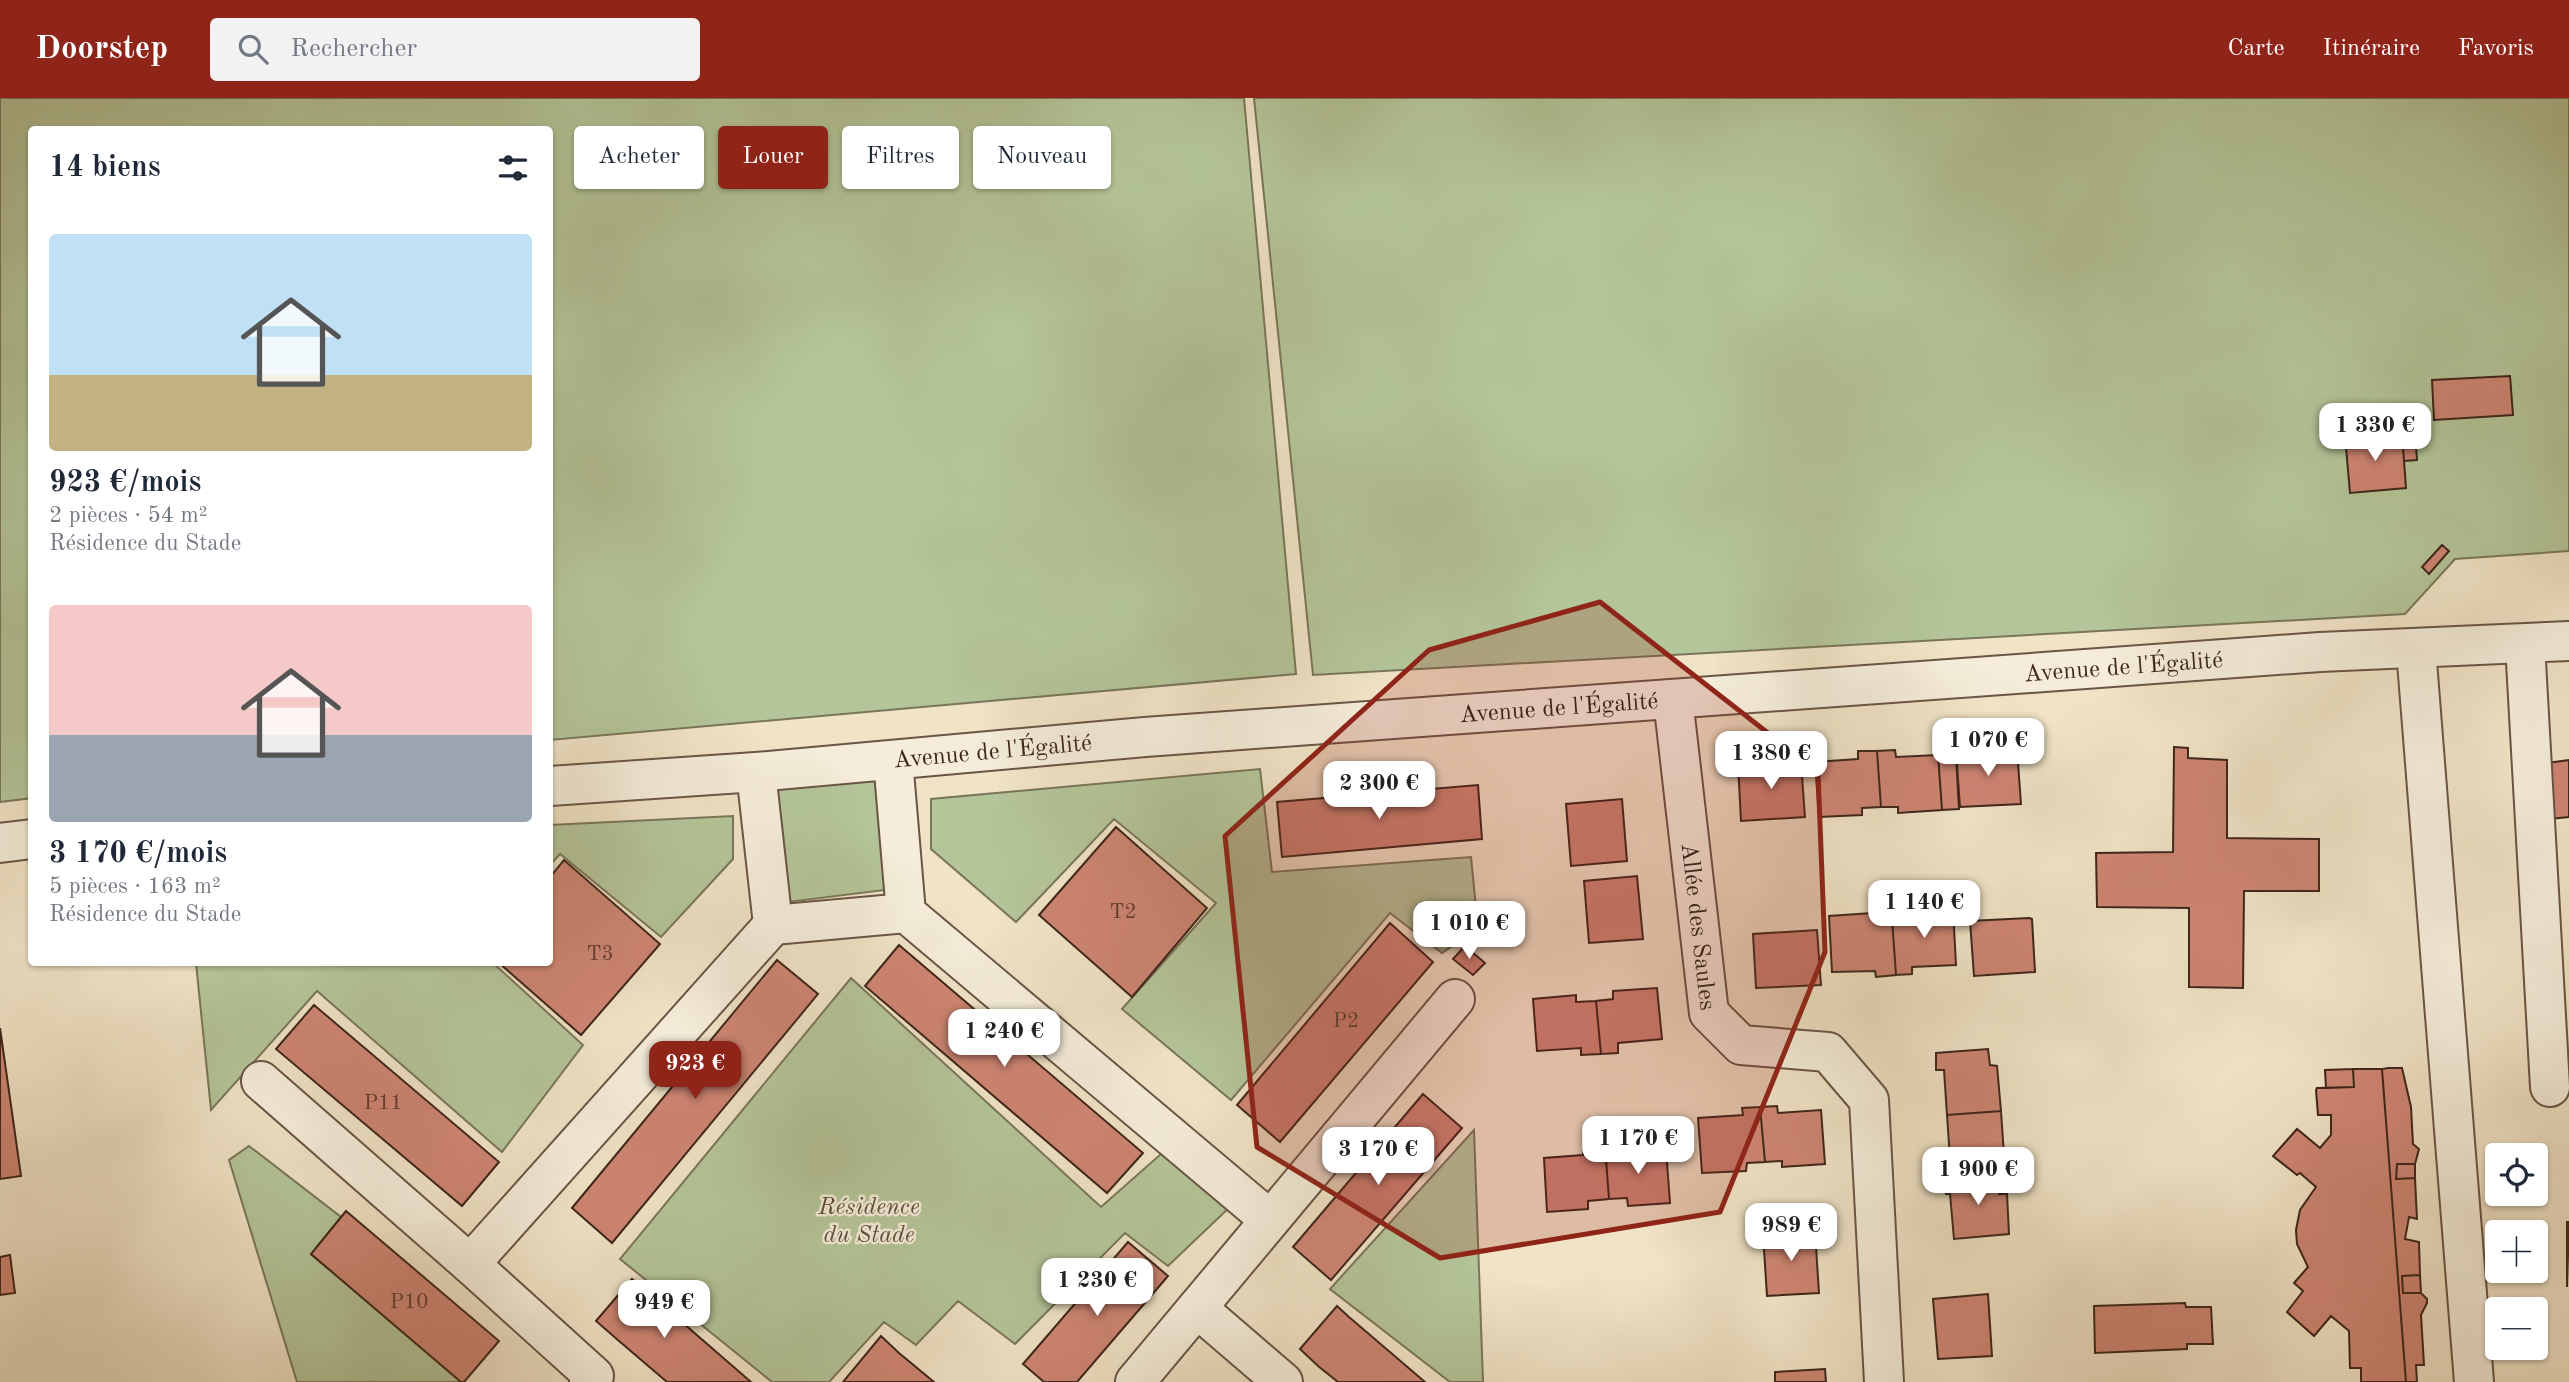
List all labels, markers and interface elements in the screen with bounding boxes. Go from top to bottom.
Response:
search box [210,18,700,81]
icon: search [234,30,272,68]
text: Doorstep [35,33,168,66]
text: Rechercher [290,36,417,62]
text: Carte [2227,37,2285,61]
text: Itinéraire [2323,37,2420,61]
text: Favoris [2458,37,2534,61]
chip: Acheter [574,126,704,189]
chip: Louer [718,126,828,189]
chip: Filtres [842,126,959,189]
chip: Nouveau [973,126,1111,189]
icon: filters [494,149,532,187]
text: 14 biens [49,153,161,183]
icon: home [228,279,354,405]
pin: 1 330 € [2310,404,2440,463]
text: 1 330 € [2335,414,2415,437]
text: 923 €/mois [49,468,201,498]
text: 2 pièces · 54 m² [49,504,208,527]
text: Résidence du Stade [49,532,241,555]
street label: Avenue de l'Égalité [2023,649,2224,687]
icon: home [228,650,354,776]
street label: Avenue de l'Égalité [1459,690,1659,728]
pin: 1 070 € [1923,718,2053,778]
text: 1 070 € [1948,729,2028,752]
street label: Avenue de l'Égalité [892,732,1093,774]
pin: 1 380 € [1706,732,1836,791]
text: 1 380 € [1731,742,1811,765]
pin: 2 300 € [1314,762,1444,821]
text: 2 300 € [1339,772,1419,795]
text: 3 170 €/mois [49,839,227,869]
street label: Allée des Saules [1676,842,1719,1012]
text: 5 pièces · 163 m² [49,875,221,898]
pin: 1 140 € [1859,880,1989,940]
text: 1 140 € [1884,891,1964,914]
house number: T2 [1109,902,1137,923]
pin: 1 010 € [1404,902,1534,961]
text: Résidence du Stade [49,903,241,926]
text: 1 010 € [1429,912,1509,935]
house number: T3 [586,944,614,965]
pin: 1 240 € [939,1010,1069,1069]
house number: P2 [1333,1011,1359,1032]
text: 1 240 € [964,1020,1044,1043]
pin: 923 € [646,1042,744,1101]
text: 923 € [665,1052,725,1075]
house number: P11 [364,1093,402,1114]
pin: 1 170 € [1573,1116,1703,1176]
text: 1 170 € [1598,1127,1678,1150]
pin: 3 170 € [1313,1128,1443,1187]
text: 3 170 € [1338,1138,1418,1161]
map controls [2485,1143,2548,1360]
button: locate [2485,1143,2548,1206]
pin: 1 900 € [1913,1148,2043,1207]
text: 1 900 € [1938,1158,2018,1181]
park label: Résidence du Stade [817,1196,920,1248]
pin: 989 € [1742,1204,1840,1263]
text: 989 € [1761,1214,1821,1237]
button: + [2485,1220,2548,1283]
pin: 1 230 € [1032,1258,1162,1318]
text: 1 230 € [1057,1269,1137,1292]
pin: 949 € [615,1280,713,1340]
text: 949 € [634,1291,694,1314]
house number: P10 [390,1292,428,1313]
button: − [2485,1297,2548,1360]

